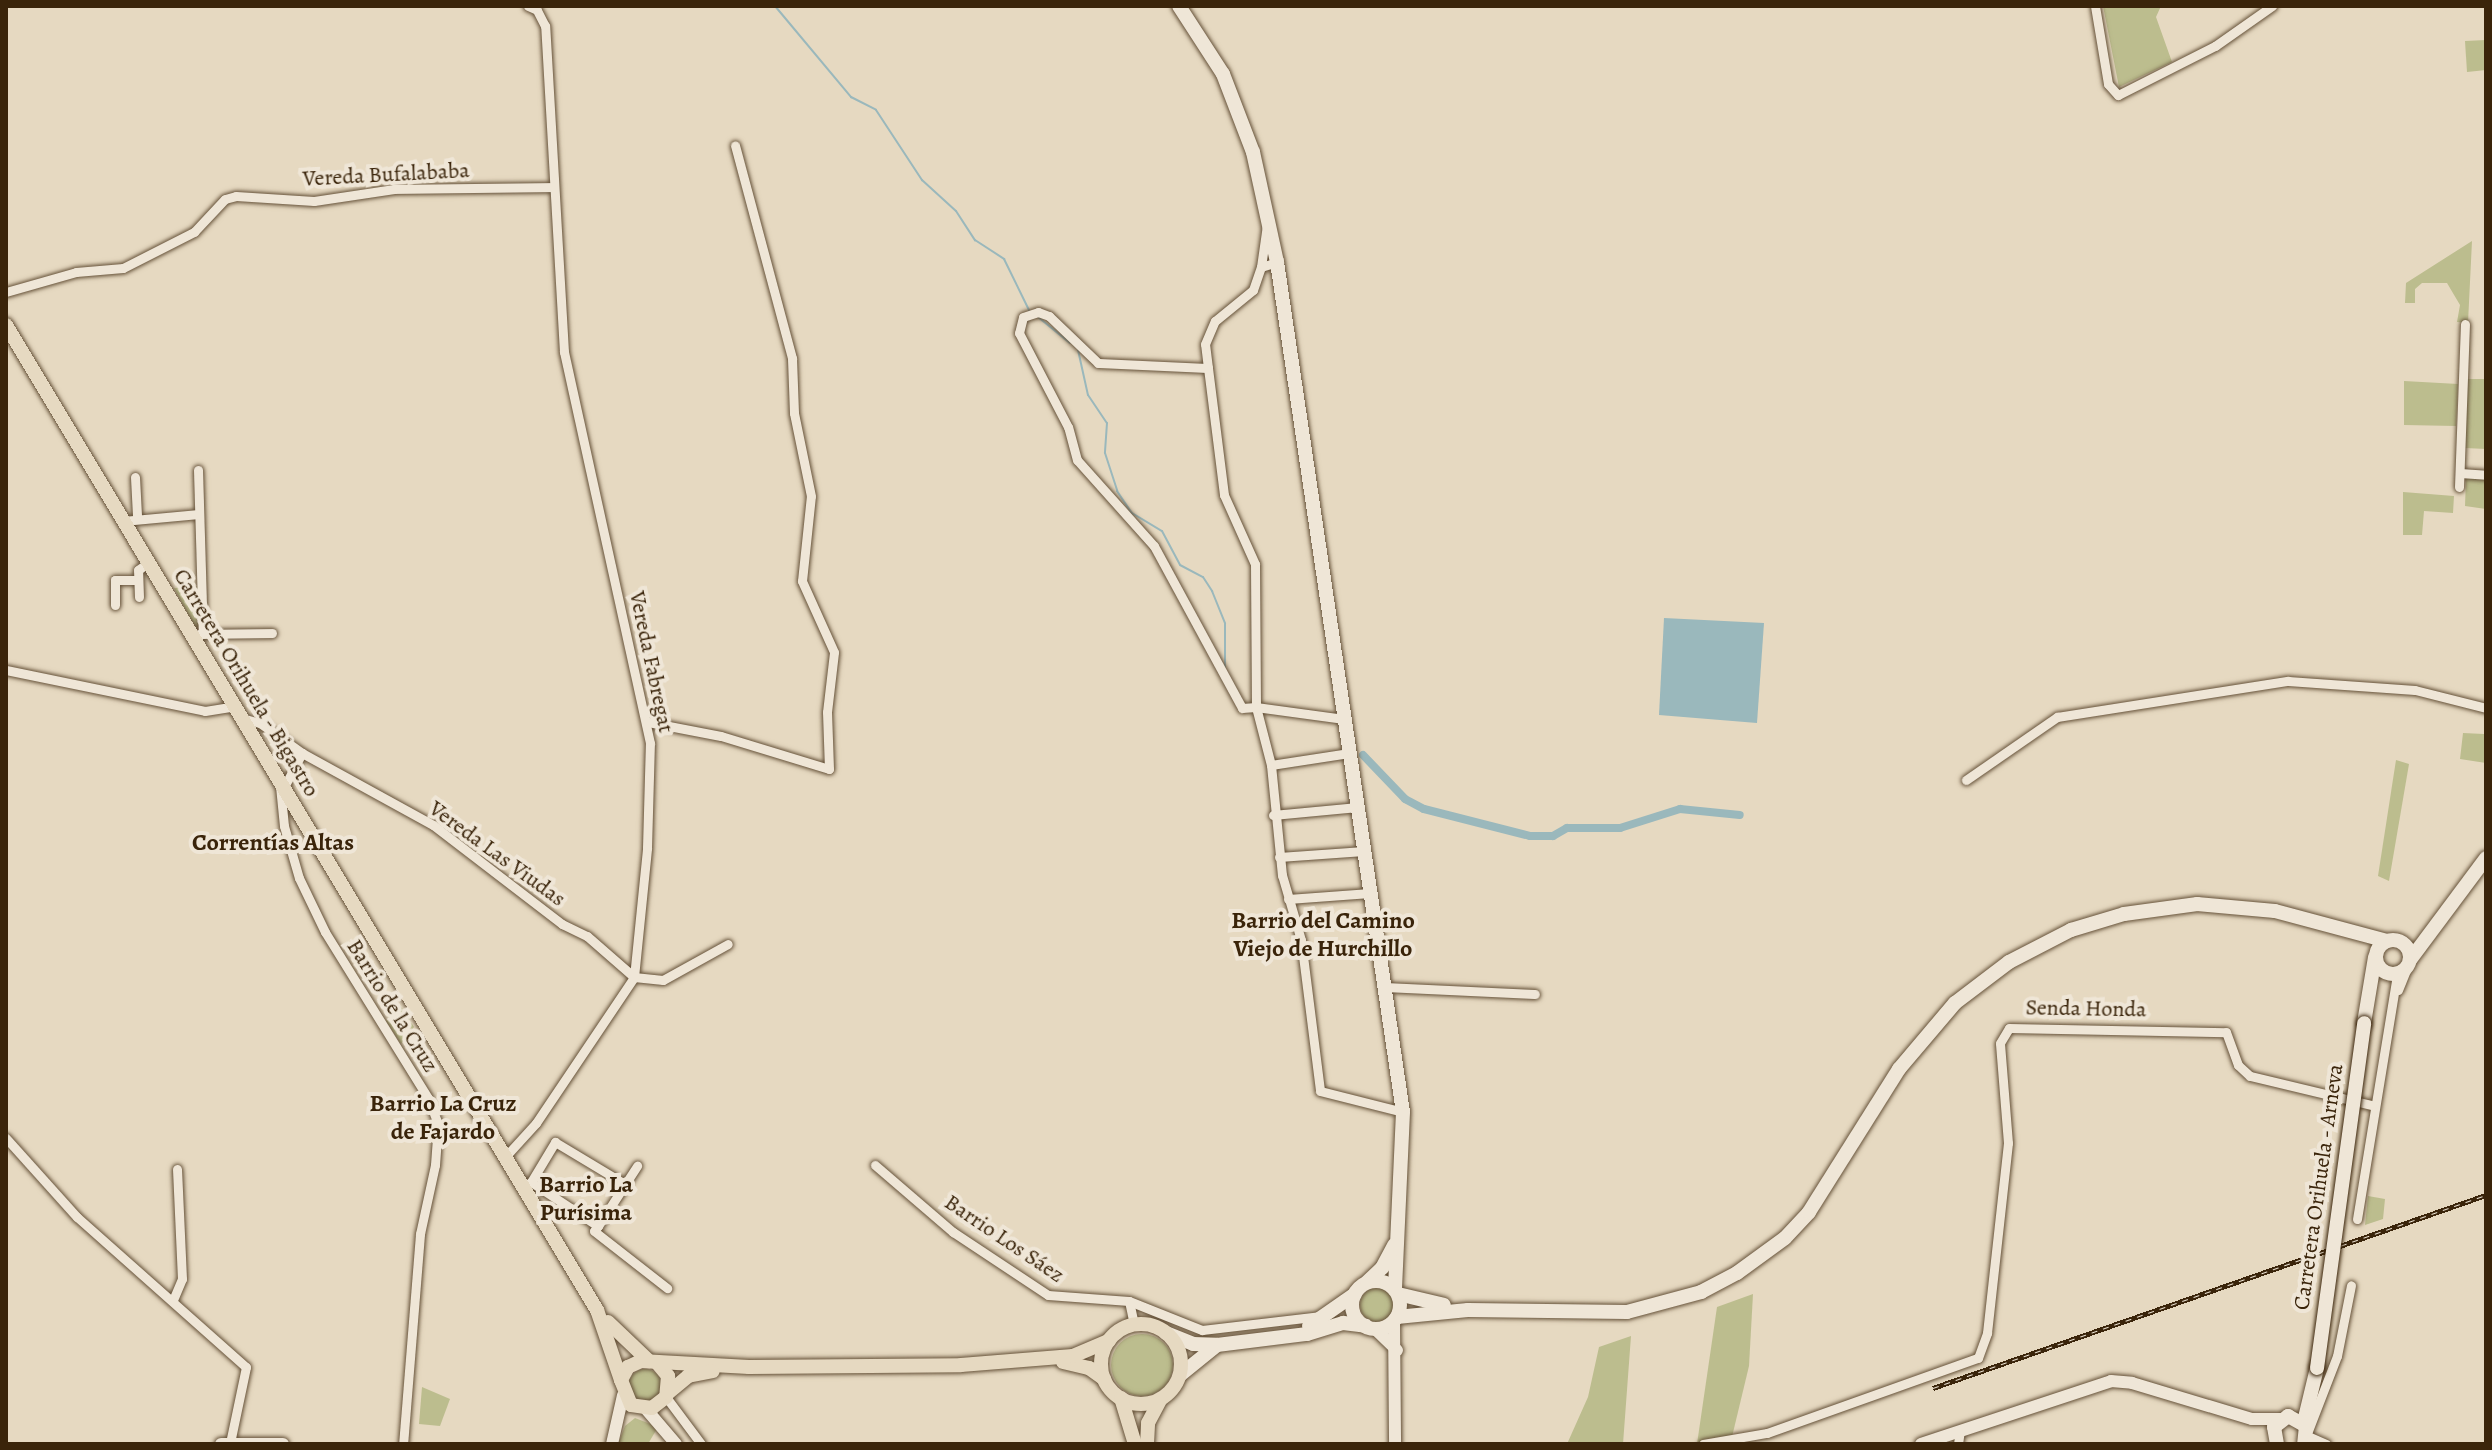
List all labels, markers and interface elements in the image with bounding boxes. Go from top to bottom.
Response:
street label: Vereda Bufalababa [302,157,470,193]
street label: Carretera Orihuela - Bigastro [167,564,325,802]
street label: Vereda Fabregat [623,589,679,735]
street label: Vereda Las Viudas [424,796,570,912]
district label: Correntías Altas [192,829,354,857]
district label: Barrio del Camino Viejo de Hurchillo [1231,907,1415,963]
street label: Barrio de la Cruz [341,935,443,1077]
street label: Senda Honda [2025,995,2147,1023]
street label: Carretera Orihuela - Arneva [2289,1062,2349,1312]
district label: Barrio La Cruz de Fajardo [370,1090,516,1146]
district label: Barrio La Purísima [539,1171,633,1227]
street label: Barrio Los Sáez [939,1189,1069,1289]

